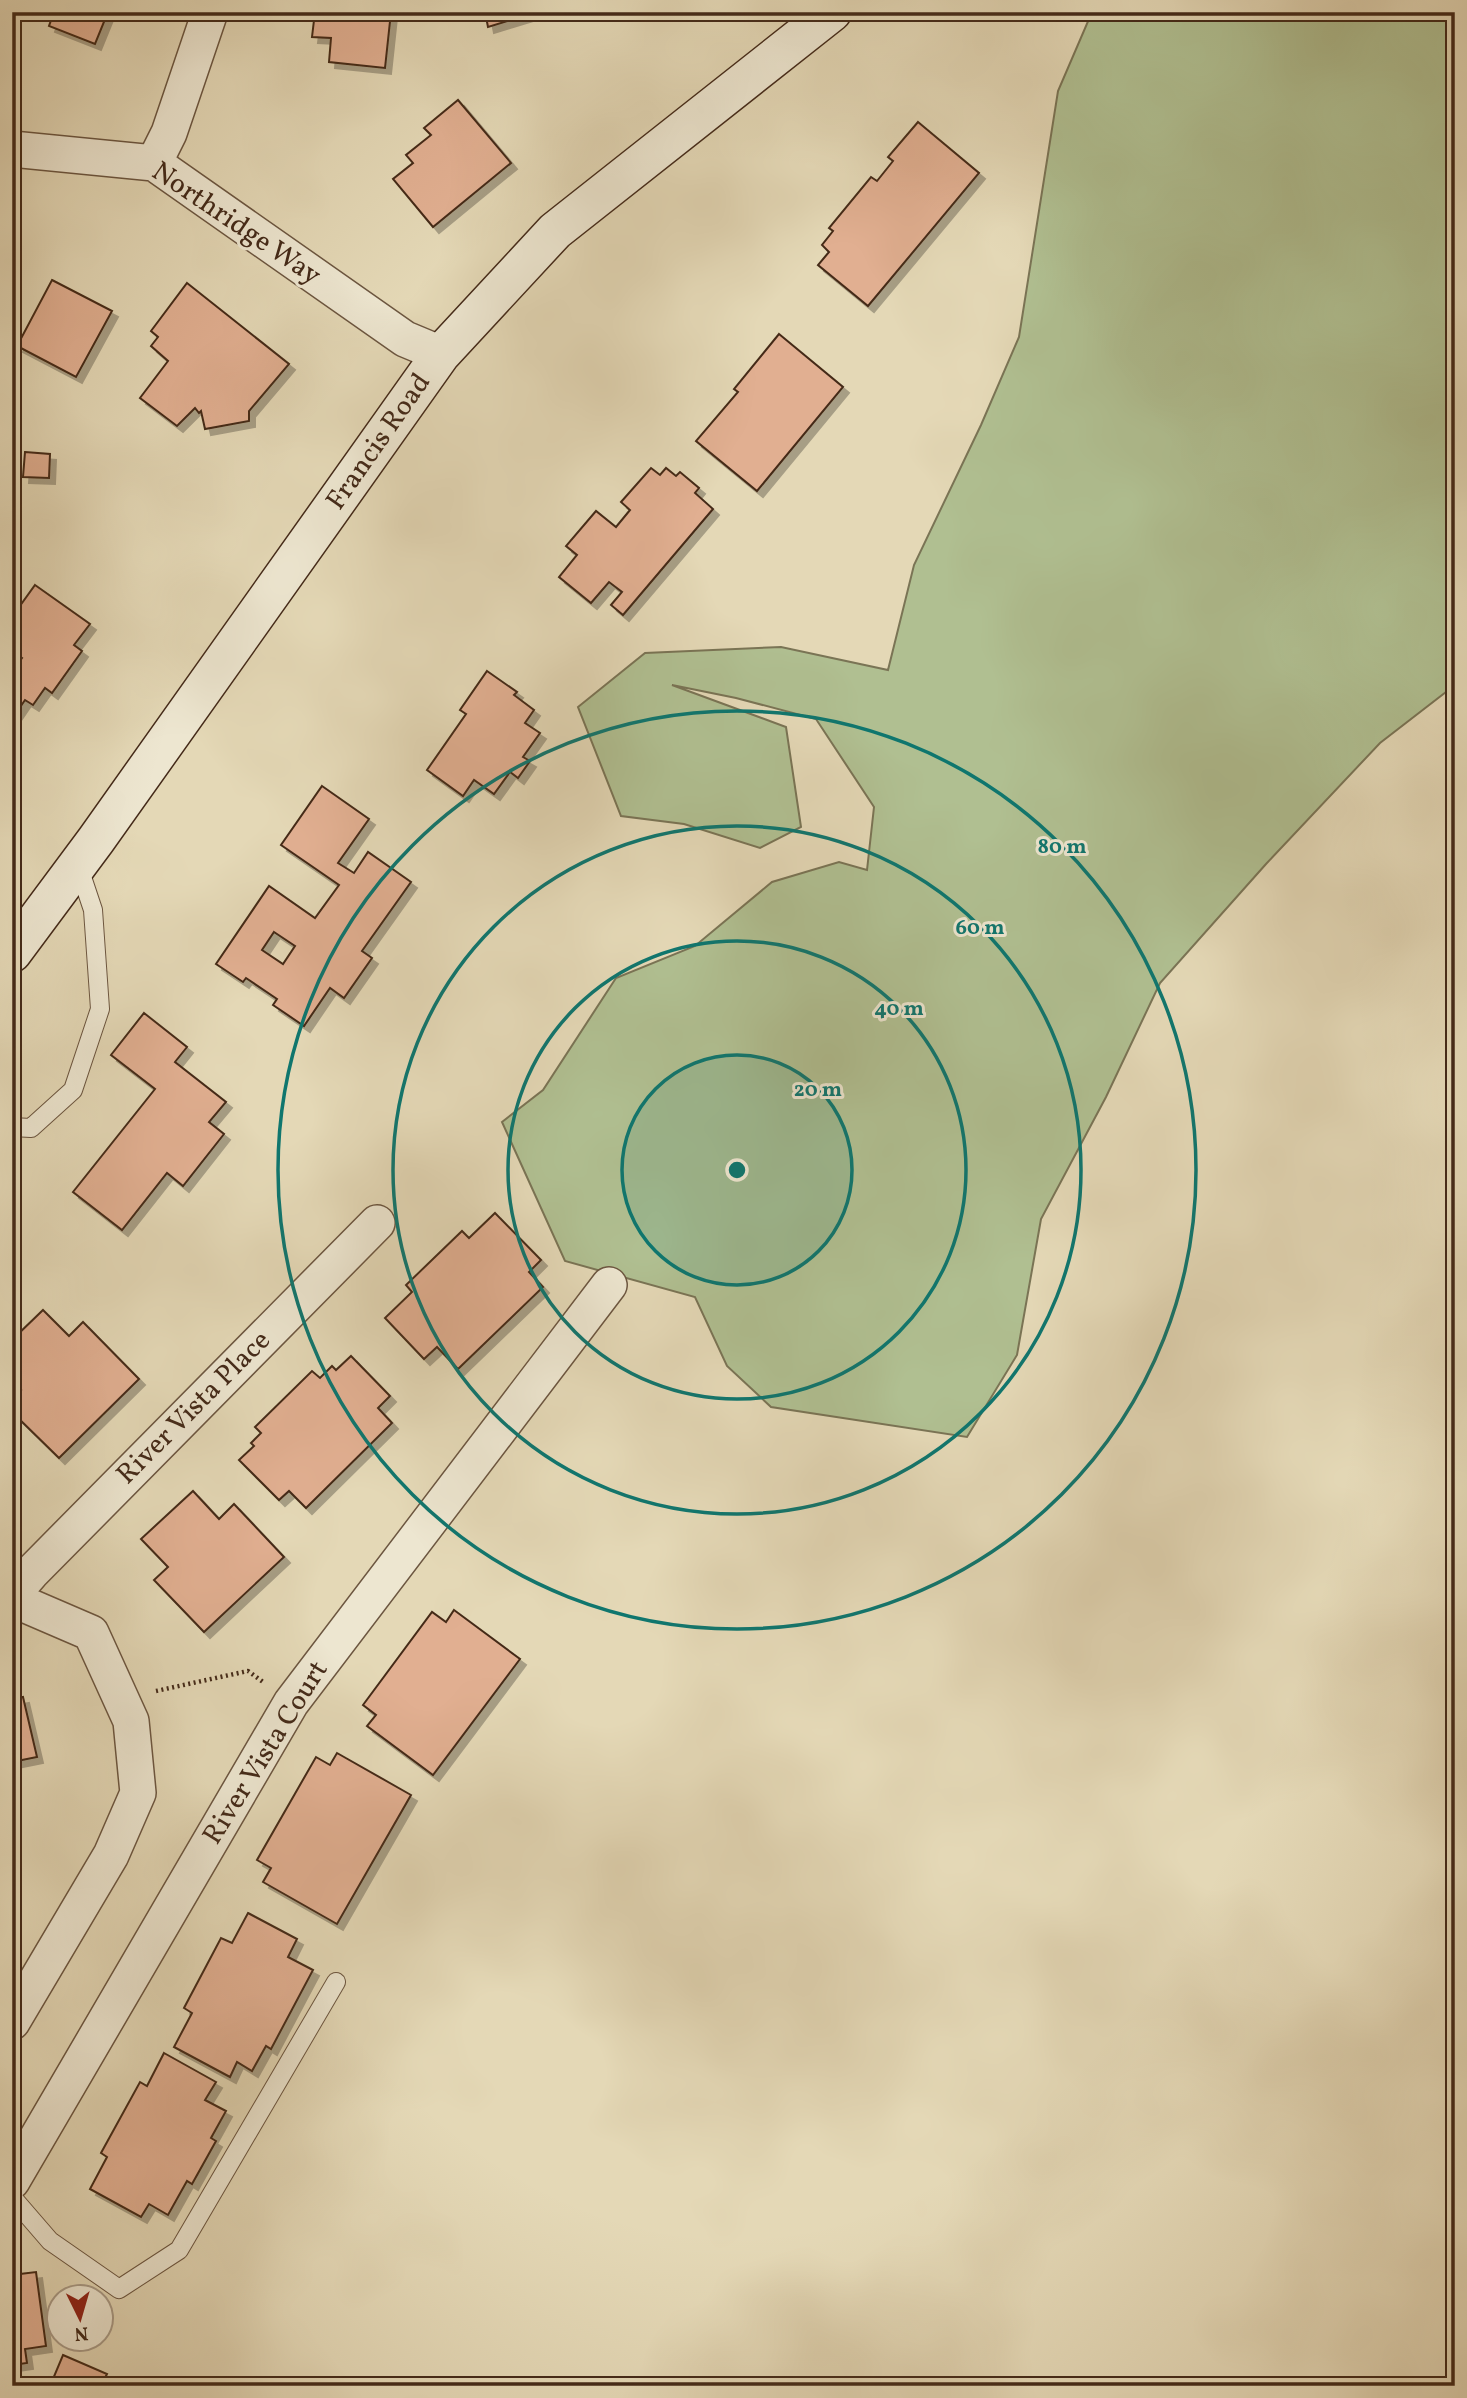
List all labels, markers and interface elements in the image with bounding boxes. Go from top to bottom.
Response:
street label: Northridge Way [144,153,328,295]
street label: Francis Road [317,366,441,518]
text: 80 m [1038,833,1086,862]
text: 60 m [956,914,1004,943]
text: 40 m [874,995,924,1024]
text: 20 m [794,1076,842,1105]
centre of rings [725,1158,749,1182]
street label: River Vista Place [108,1322,280,1494]
street label: River Vista Court [194,1654,338,1852]
north arrow [46,2282,116,2352]
text: N [73,2319,89,2347]

